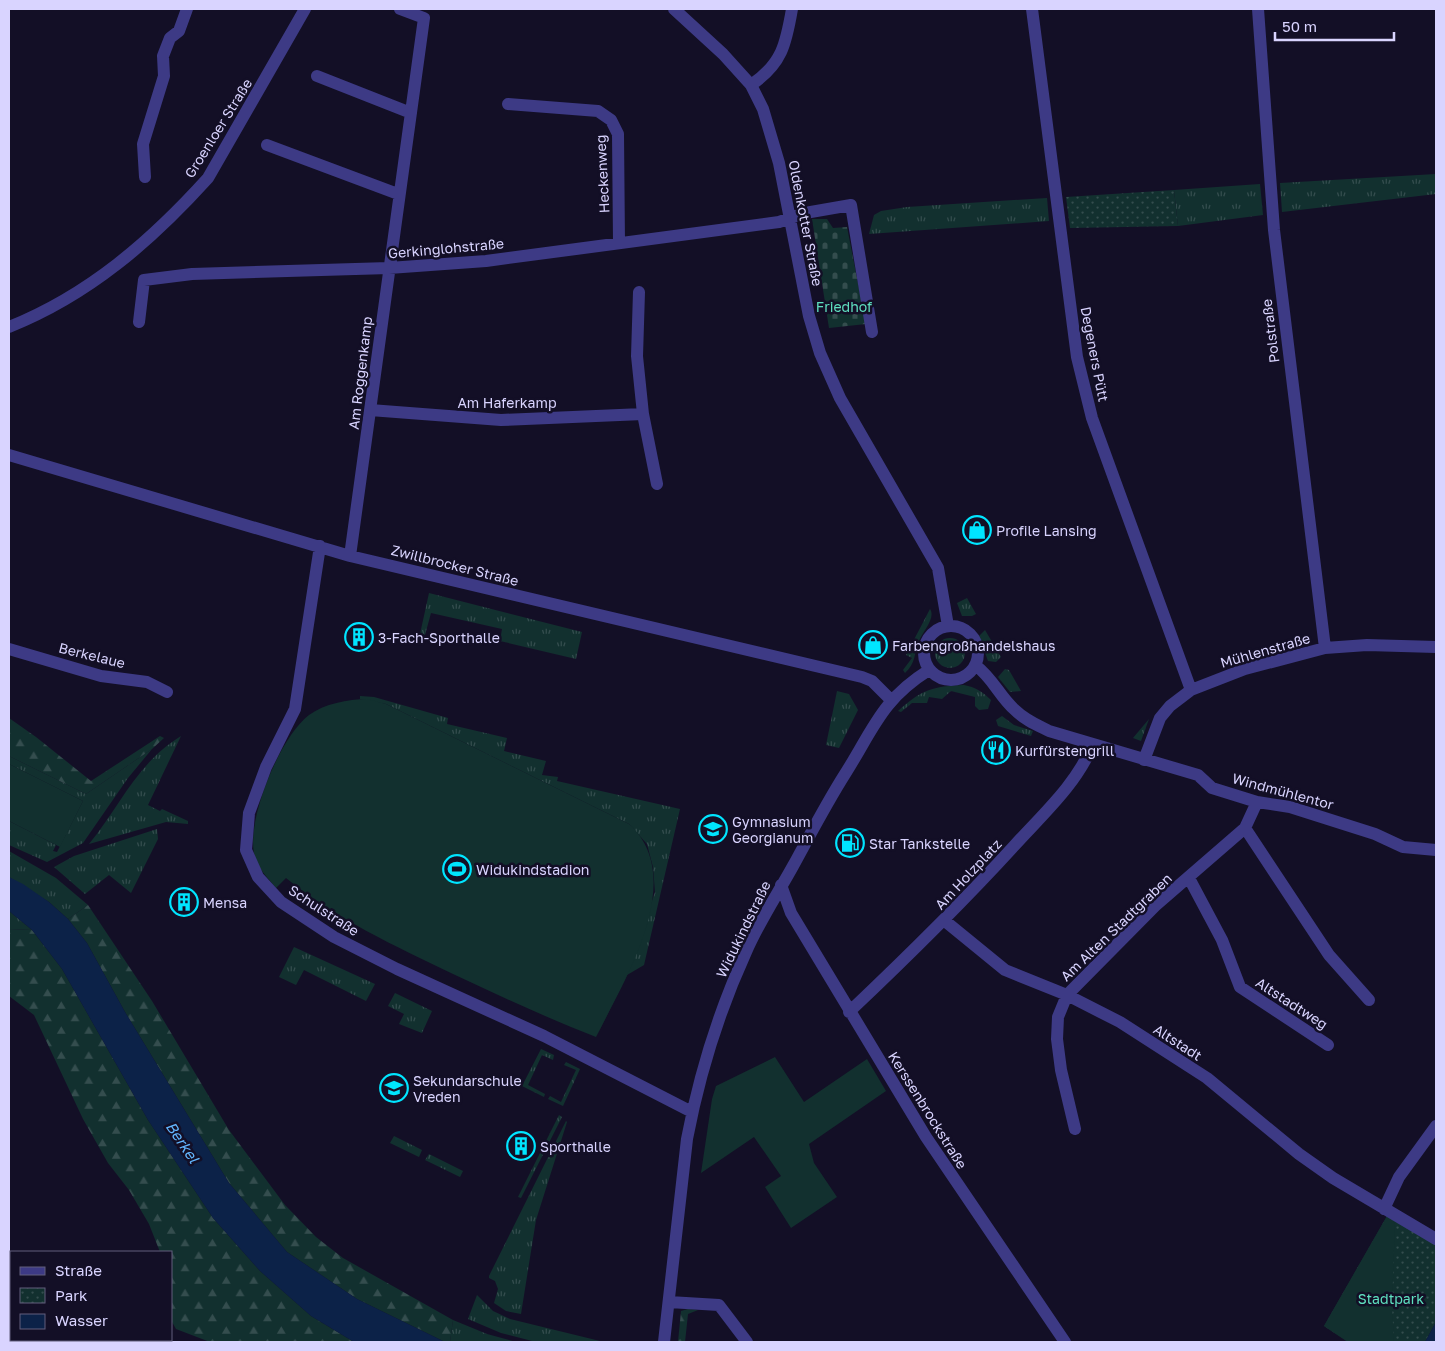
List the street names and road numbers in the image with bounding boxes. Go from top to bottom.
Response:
street label: Groenloer Straße [181,75,255,181]
street label: Heckenweg [591,134,613,214]
street label: Oldenkotter Straße [785,159,827,287]
street label: Gerkinglohstraße [387,234,505,262]
street label: Polstraße [1258,298,1282,364]
street label: Degeners Pütt [1077,305,1113,403]
street label: Am Roggenkamp [345,316,375,430]
street label: Am Haferkamp [457,394,557,411]
street label: Zwillbrocker Straße [390,541,520,589]
street label: Mühlenstraße [1218,629,1312,671]
street label: Berkelaue [57,639,127,671]
street label: Windmühlentor [1230,769,1336,813]
street label: Am Holzplatz [931,835,1005,913]
street label: Am Alten Stadtgraben [1057,869,1175,985]
street label: Widukindstraße [712,878,774,980]
street label: Schulstraße [286,881,362,939]
street label: Altstadtweg [1253,974,1331,1032]
street label: Altstadt [1151,1020,1205,1064]
street label: Kerssenbrockstraße [885,1048,971,1172]

